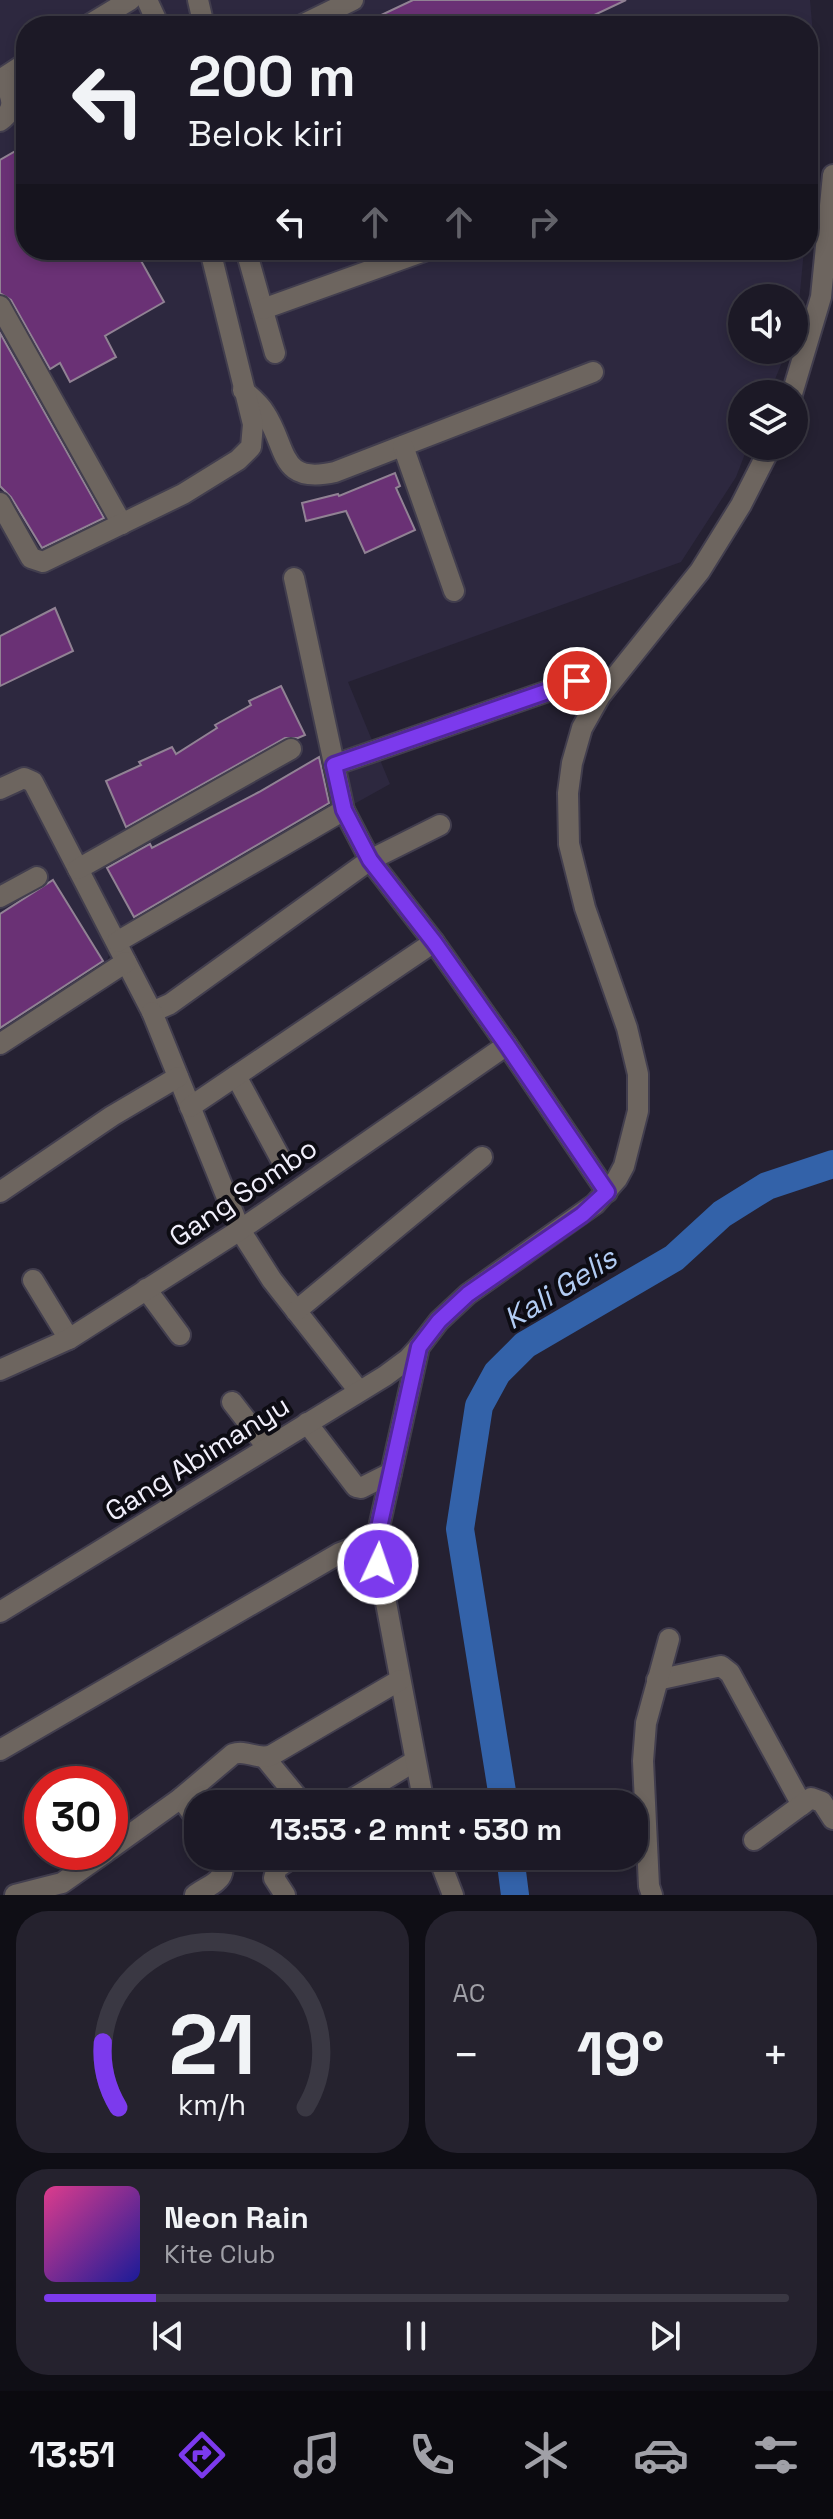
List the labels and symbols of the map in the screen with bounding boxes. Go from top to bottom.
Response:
pin [543,647,611,715]
street label: Gang Sombo [162,1129,324,1255]
water label: Kali Gelis [496,1237,625,1338]
street label: Gang Abimanyu [98,1387,296,1529]
position arrow [336,1522,420,1606]
speed limit sign: 30 [24,1766,128,1870]

